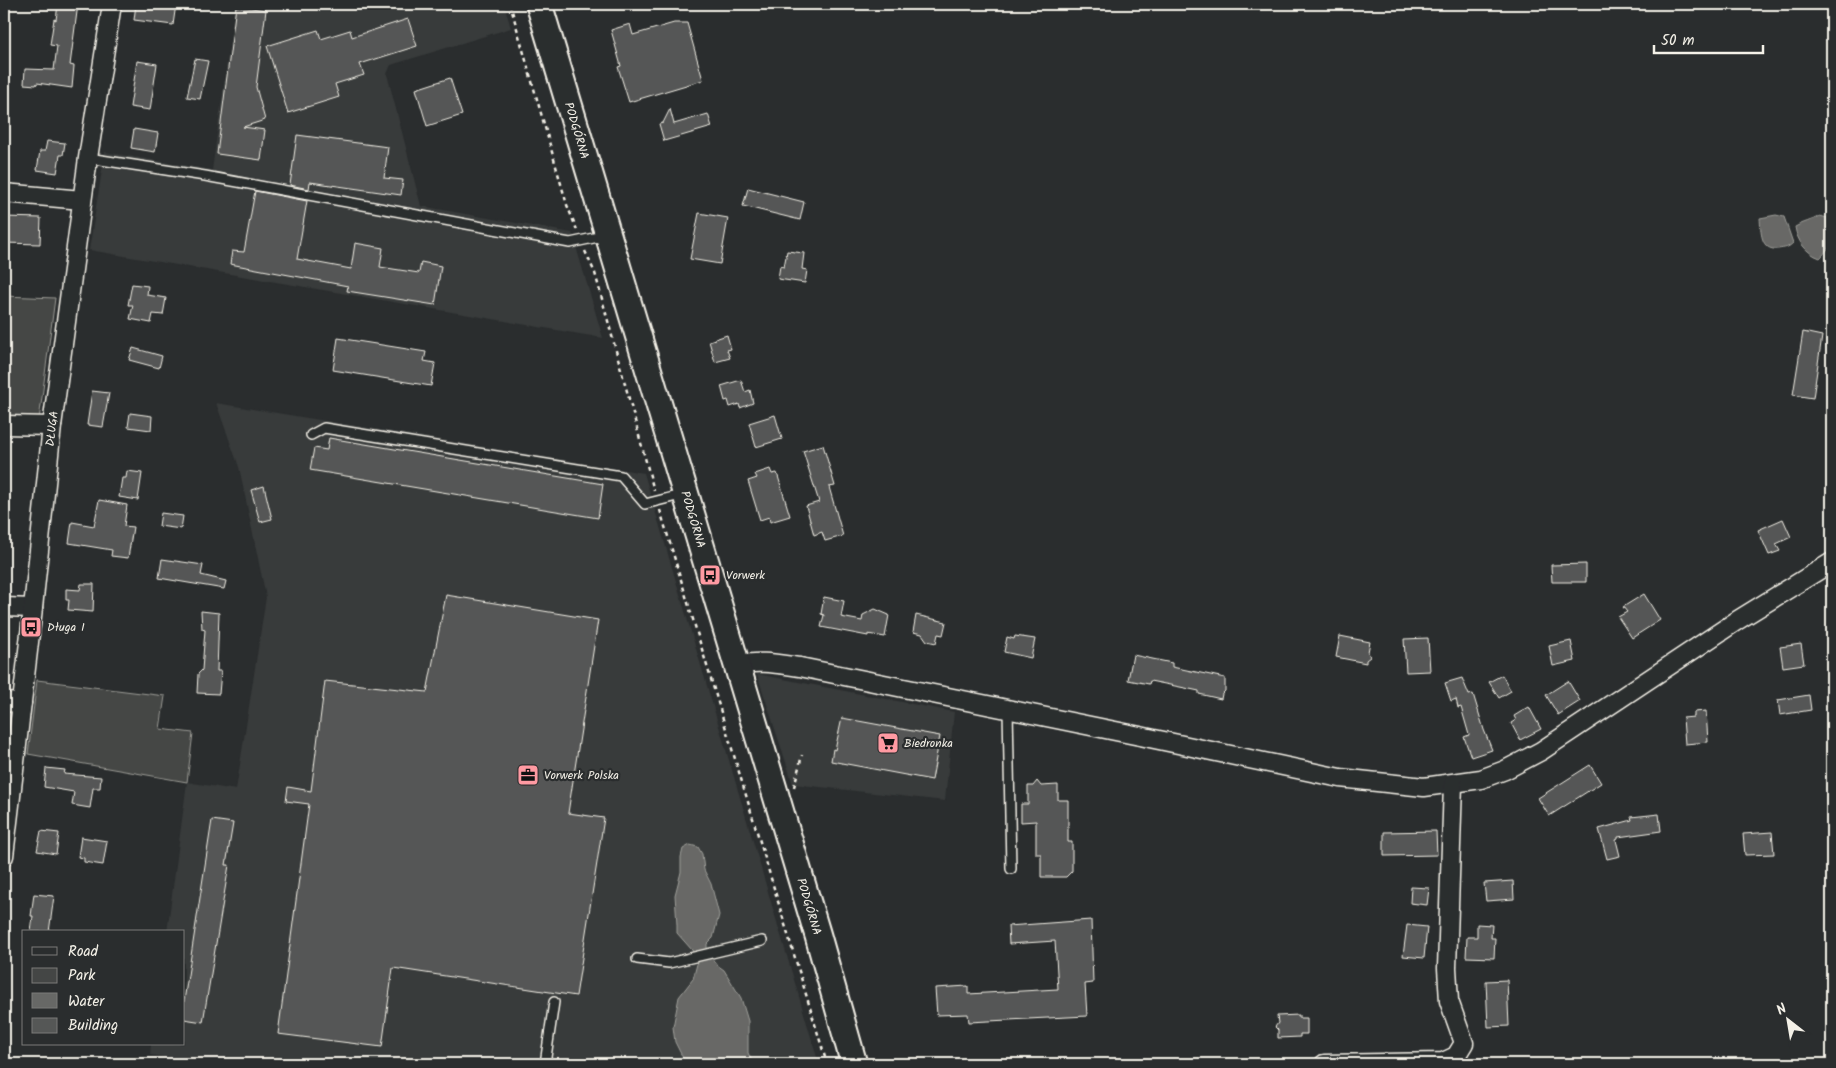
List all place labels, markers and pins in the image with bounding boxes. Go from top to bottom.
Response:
bus stop icon: Vorwerk [698,563,722,587]
place label: Vorwerk [726,566,765,585]
bus stop icon: Długa I [19,615,43,639]
place label: Długa I [47,618,85,637]
supermarket icon: Biedronka [876,731,900,755]
place label: Biedronka [904,734,953,753]
office icon: Vorwerk Polska [516,763,540,787]
place label: Vorwerk Polska [544,766,619,785]

